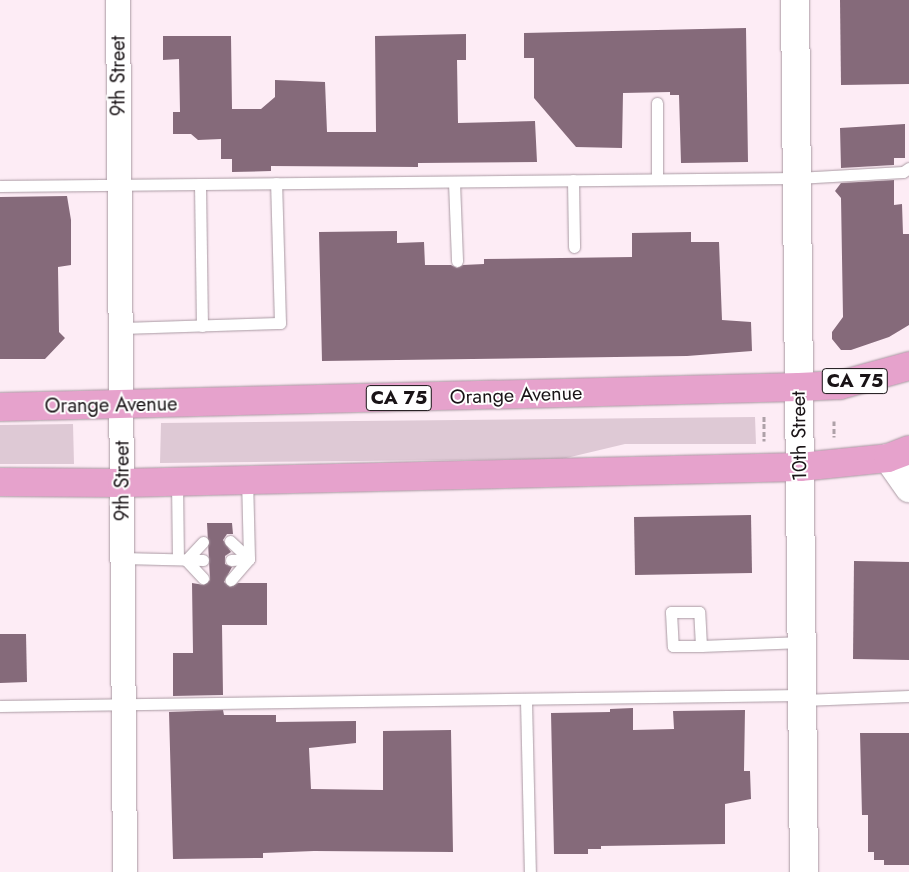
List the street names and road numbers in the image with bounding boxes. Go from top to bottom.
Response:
street label: 9th Street [106,36,130,116]
road number: CA 75 [821,364,889,398]
street label: Orange Avenue [449,381,583,409]
road number: CA 75 [365,382,433,414]
street label: 10th Street [786,391,812,481]
street label: Orange Avenue [44,392,178,418]
street label: 9th Street [110,441,134,521]

